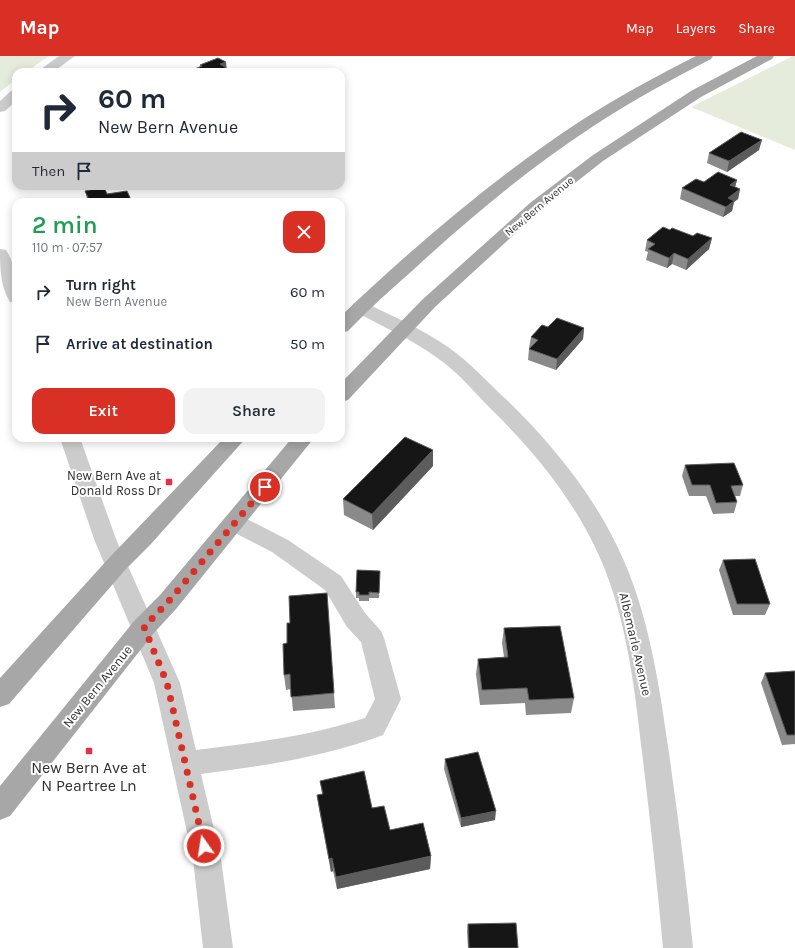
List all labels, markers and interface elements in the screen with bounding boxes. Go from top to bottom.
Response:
text: Map [20,17,59,39]
text: Map [626,20,654,37]
text: Layers [676,20,716,37]
text: Share [738,20,775,37]
text: 60 m [98,82,166,115]
icon: right [32,84,84,136]
text: New Bern Avenue [98,116,238,138]
icon: arrive [73,160,95,182]
text: Then [32,162,65,180]
street label: New Bern Avenue [502,174,577,239]
text: 2 min [32,211,98,239]
button: close [283,211,325,253]
text: 110 m · 07:57 [32,240,102,255]
text: Turn right [66,276,136,294]
icon: right [32,281,54,303]
text: 60 m [290,283,325,301]
text: New Bern Avenue [66,294,167,309]
icon: arrive [32,333,54,355]
text: Arrive at destination [66,335,213,353]
text: 50 m [290,335,325,353]
button: Exit [32,388,175,434]
button: Share [183,388,325,434]
place label: New Bern Ave at Donald Ross Dr [67,468,161,498]
pin [248,470,282,504]
icon: arrive [254,476,276,498]
marker: New Bern Ave at Donald Ross Dr [164,477,174,487]
street label: Albemarle Avenue [616,591,655,698]
street label: New Bern Avenue [60,642,135,730]
marker: New Bern Ave at N Peartree Ln [84,746,94,756]
place label: New Bern Ave at N Peartree Ln [31,758,147,795]
position arrow [183,825,225,867]

